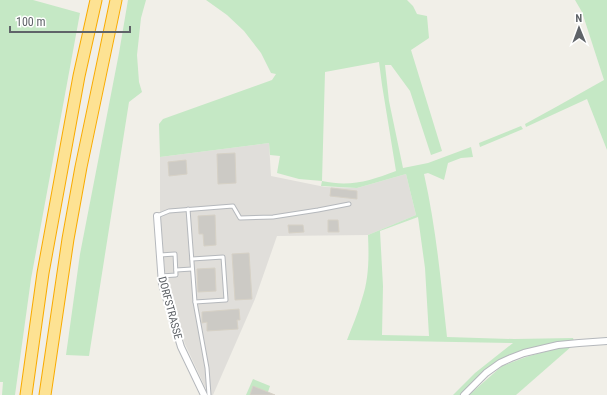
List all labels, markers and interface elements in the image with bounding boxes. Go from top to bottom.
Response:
scale bar [10,8,130,34]
north arrow [559,8,599,48]
text: N [575,12,583,25]
text: 100 m [16,15,46,29]
street label: DORFSTRASSE [155,275,185,341]

